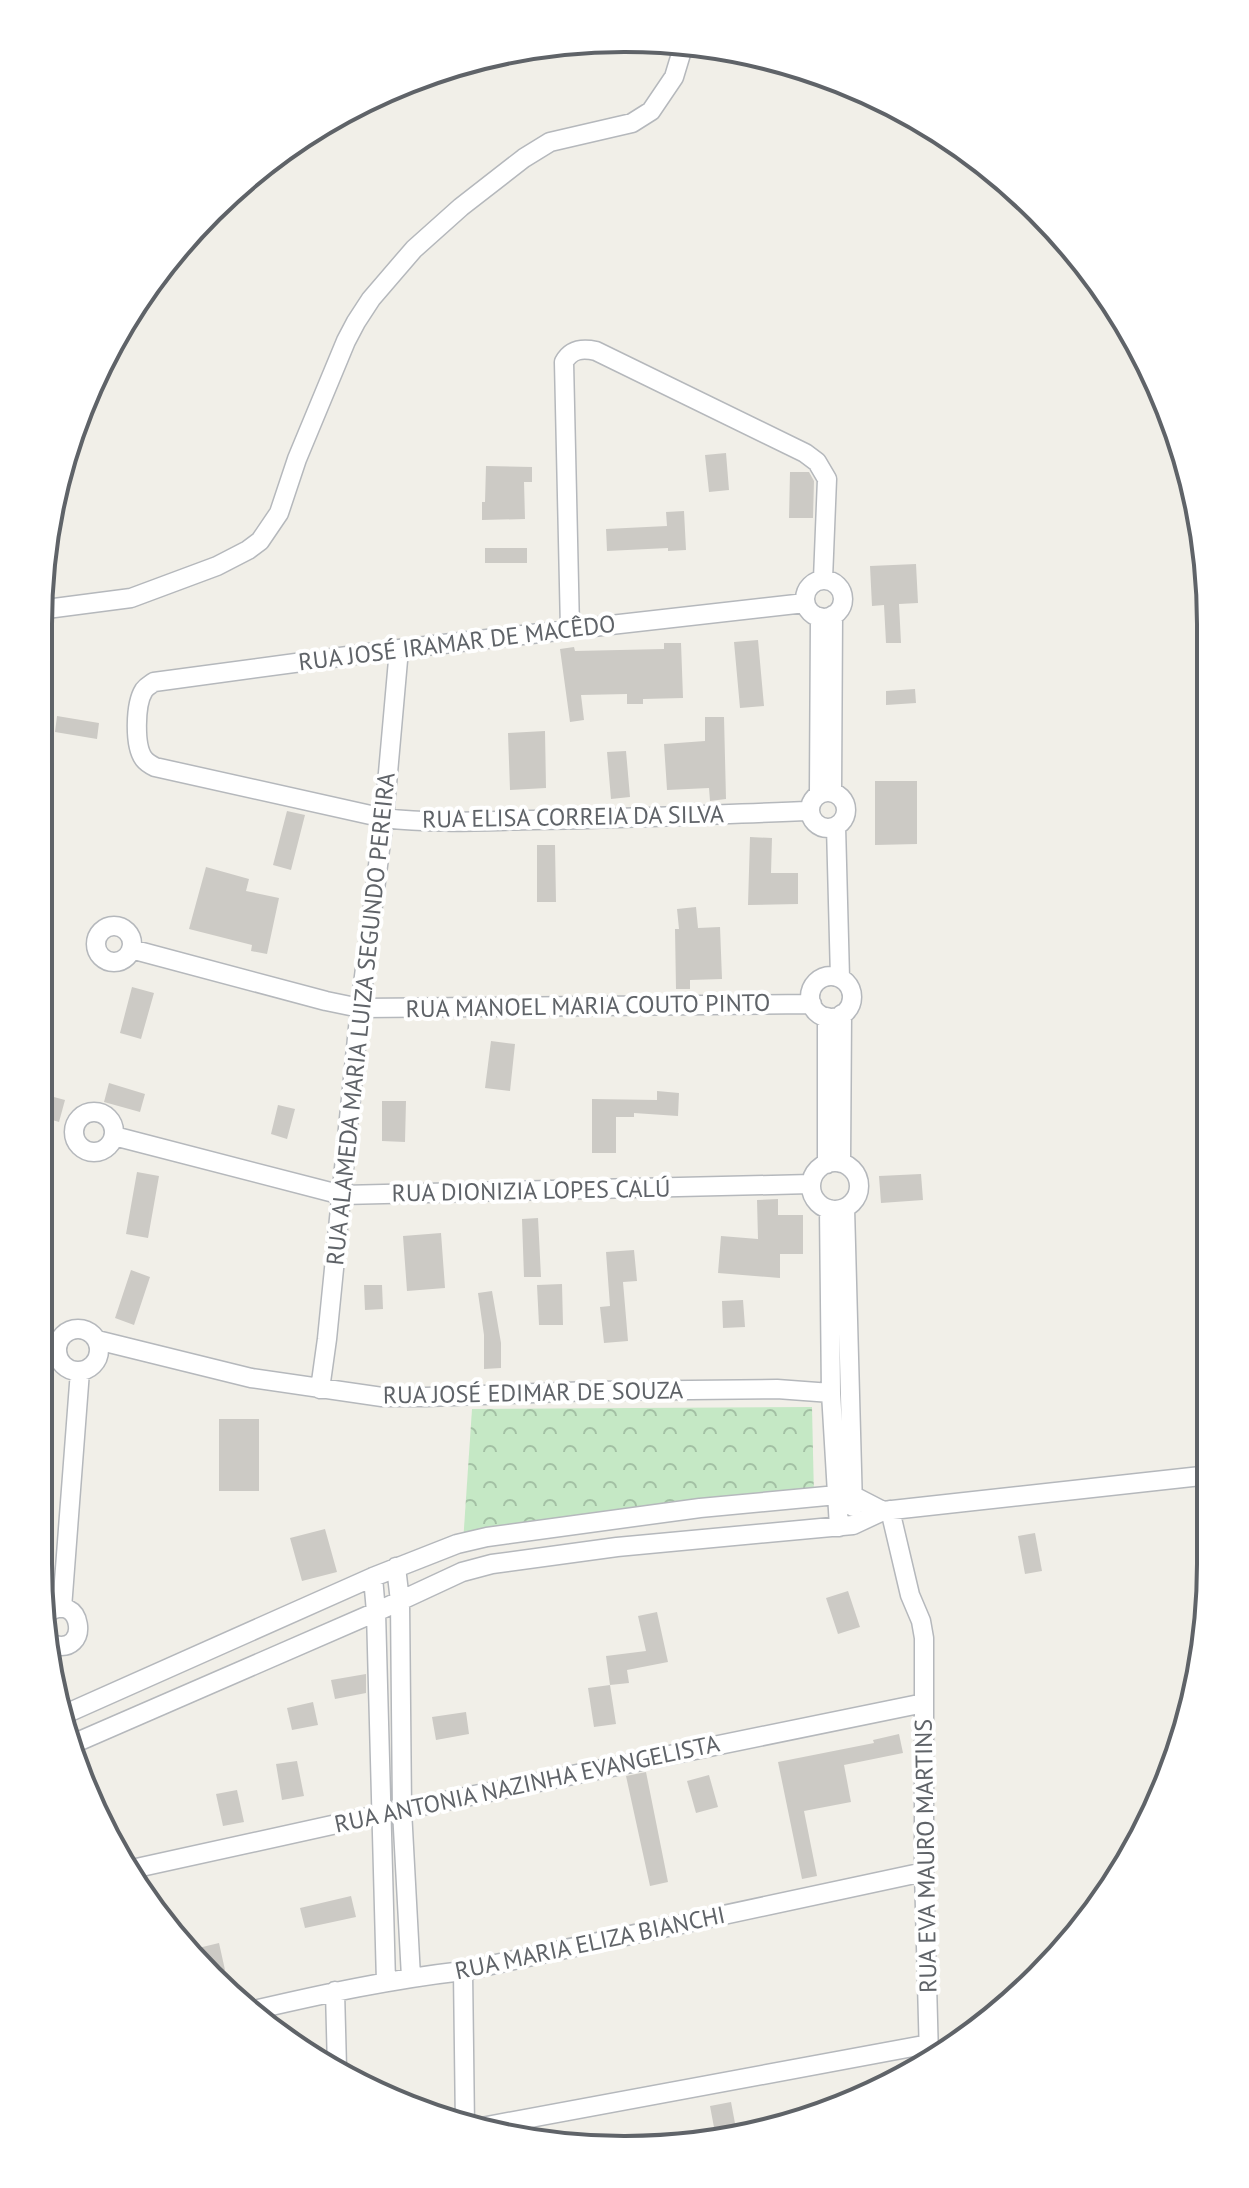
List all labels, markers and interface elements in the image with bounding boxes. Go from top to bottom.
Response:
street label: RUA JOSÉ IRAMAR DE MACÊDO [297,608,617,677]
street label: RUA ALAMEDA MARIA LUIZA SEGUNDO PEREIRA [319,771,402,1267]
street label: RUA ELISA CORREIA DA SILVA [422,798,724,835]
street label: RUA MANOEL MARIA COUTO PINTO [405,987,771,1024]
street label: RUA DIONIZIA LOPES CALÚ [391,1173,671,1208]
street label: RUA JOSÉ EDIMAR DE SOUZA [382,1374,683,1411]
street label: RUA EVA MAURO MARTINS [908,1719,943,1993]
street label: RUA ANTONIA NAZINHA EVANGELISTA [332,1728,722,1839]
street label: RUA MARIA ELIZA BIANCHI [452,1899,728,1986]

